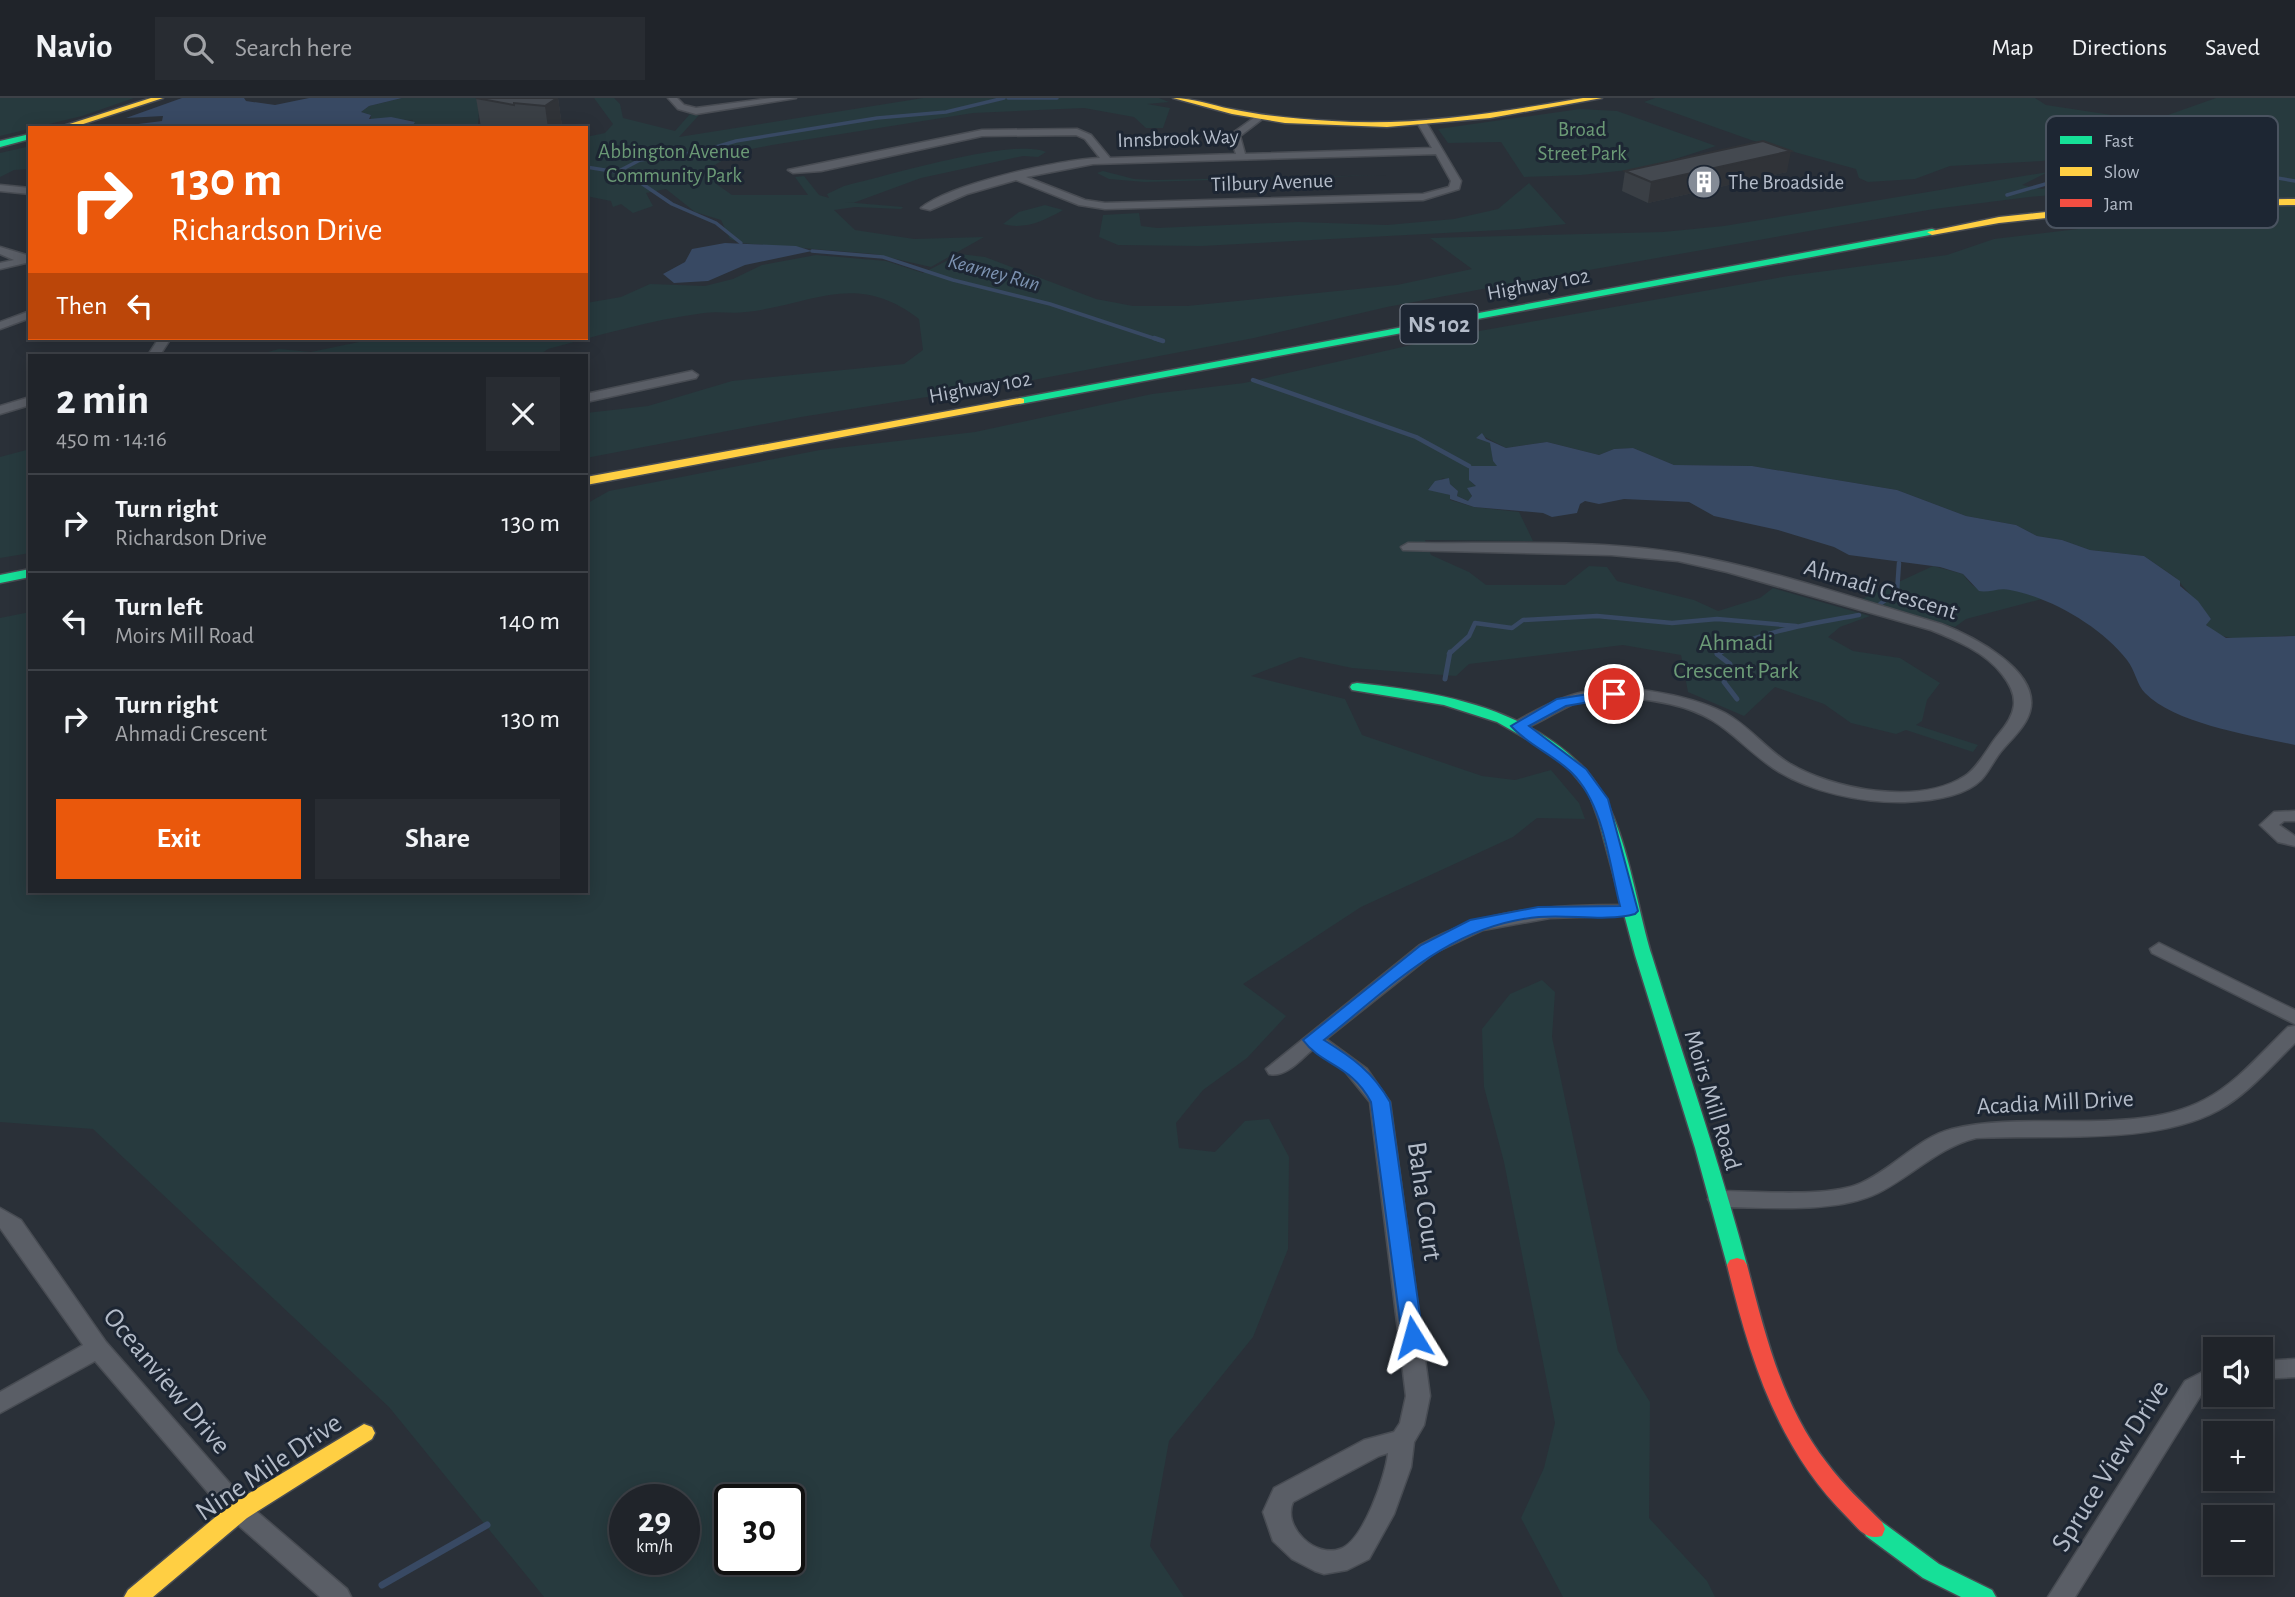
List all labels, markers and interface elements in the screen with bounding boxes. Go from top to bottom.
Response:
search box [155,17,645,80]
icon: search [179,29,217,67]
text: Navio [35,31,113,64]
text: Search here [235,35,352,61]
text: Map [1991,36,2033,60]
text: Directions [2071,36,2167,60]
text: Saved [2205,36,2260,60]
legend [2046,116,2278,228]
park label: Broad Street Park [1537,119,1627,164]
street label: Innsbrook Way [1117,126,1239,151]
text: Fast [2104,132,2134,151]
park label: Abbington Avenue Community Park [598,141,750,186]
icon: right [56,154,147,245]
text: 130 m [171,156,282,205]
building icon: The Broadside [1685,163,1723,201]
text: Slow [2104,163,2140,182]
street label: Tilbury Avenue [1210,170,1334,195]
place label: The Broadside [1728,172,1844,193]
text: Jam [2104,195,2133,214]
text: Richardson Drive [171,214,382,246]
water label: Kearney Run [946,250,1042,295]
street label: Highway 102 [1485,265,1591,304]
icon: left [121,287,159,325]
text: Then [56,293,107,319]
road number: NS 102 [1400,304,1478,344]
street label: Highway 102 [927,368,1033,407]
button: close [486,377,560,451]
text: 2 min [56,379,149,421]
text: 450 m · 14:16 [56,428,167,451]
text: Turn right [115,496,218,522]
icon: right [56,504,94,542]
text: 130 m [502,510,560,536]
text: Richardson Drive [115,527,267,550]
street label: Ahmadi Crescent [1801,555,1960,625]
text: Turn left [115,594,203,620]
icon: left [56,602,94,640]
text: 140 m [500,608,560,634]
text: Moirs Mill Road [115,625,254,648]
park label: Ahmadi Crescent Park [1673,631,1799,683]
pin [1584,664,1644,724]
icon: arrive [1595,675,1633,713]
text: Turn right [115,692,218,718]
icon: right [56,700,94,738]
text: 130 m [502,706,560,732]
text: Ahmadi Crescent [115,723,267,746]
button: Exit [56,799,301,879]
button: Share [315,799,560,879]
street label: Moirs Mill Road [1679,1027,1745,1173]
street label: Acadia Mill Drive [1976,1087,2134,1119]
street label: Baha Court [1402,1140,1446,1263]
position arrow [1376,1300,1450,1374]
street label: Oceanview Drive [97,1303,235,1460]
map controls [2203,1337,2273,1575]
button: sound [2203,1337,2273,1407]
street label: Spruce View Drive [2047,1376,2175,1557]
street label: Nine Mile Drive [191,1409,347,1527]
button: + [2203,1421,2273,1491]
speed limit sign: 30 [714,1484,805,1575]
text: 29 [638,1503,671,1538]
button: − [2203,1505,2273,1575]
text: km/h [636,1538,673,1556]

